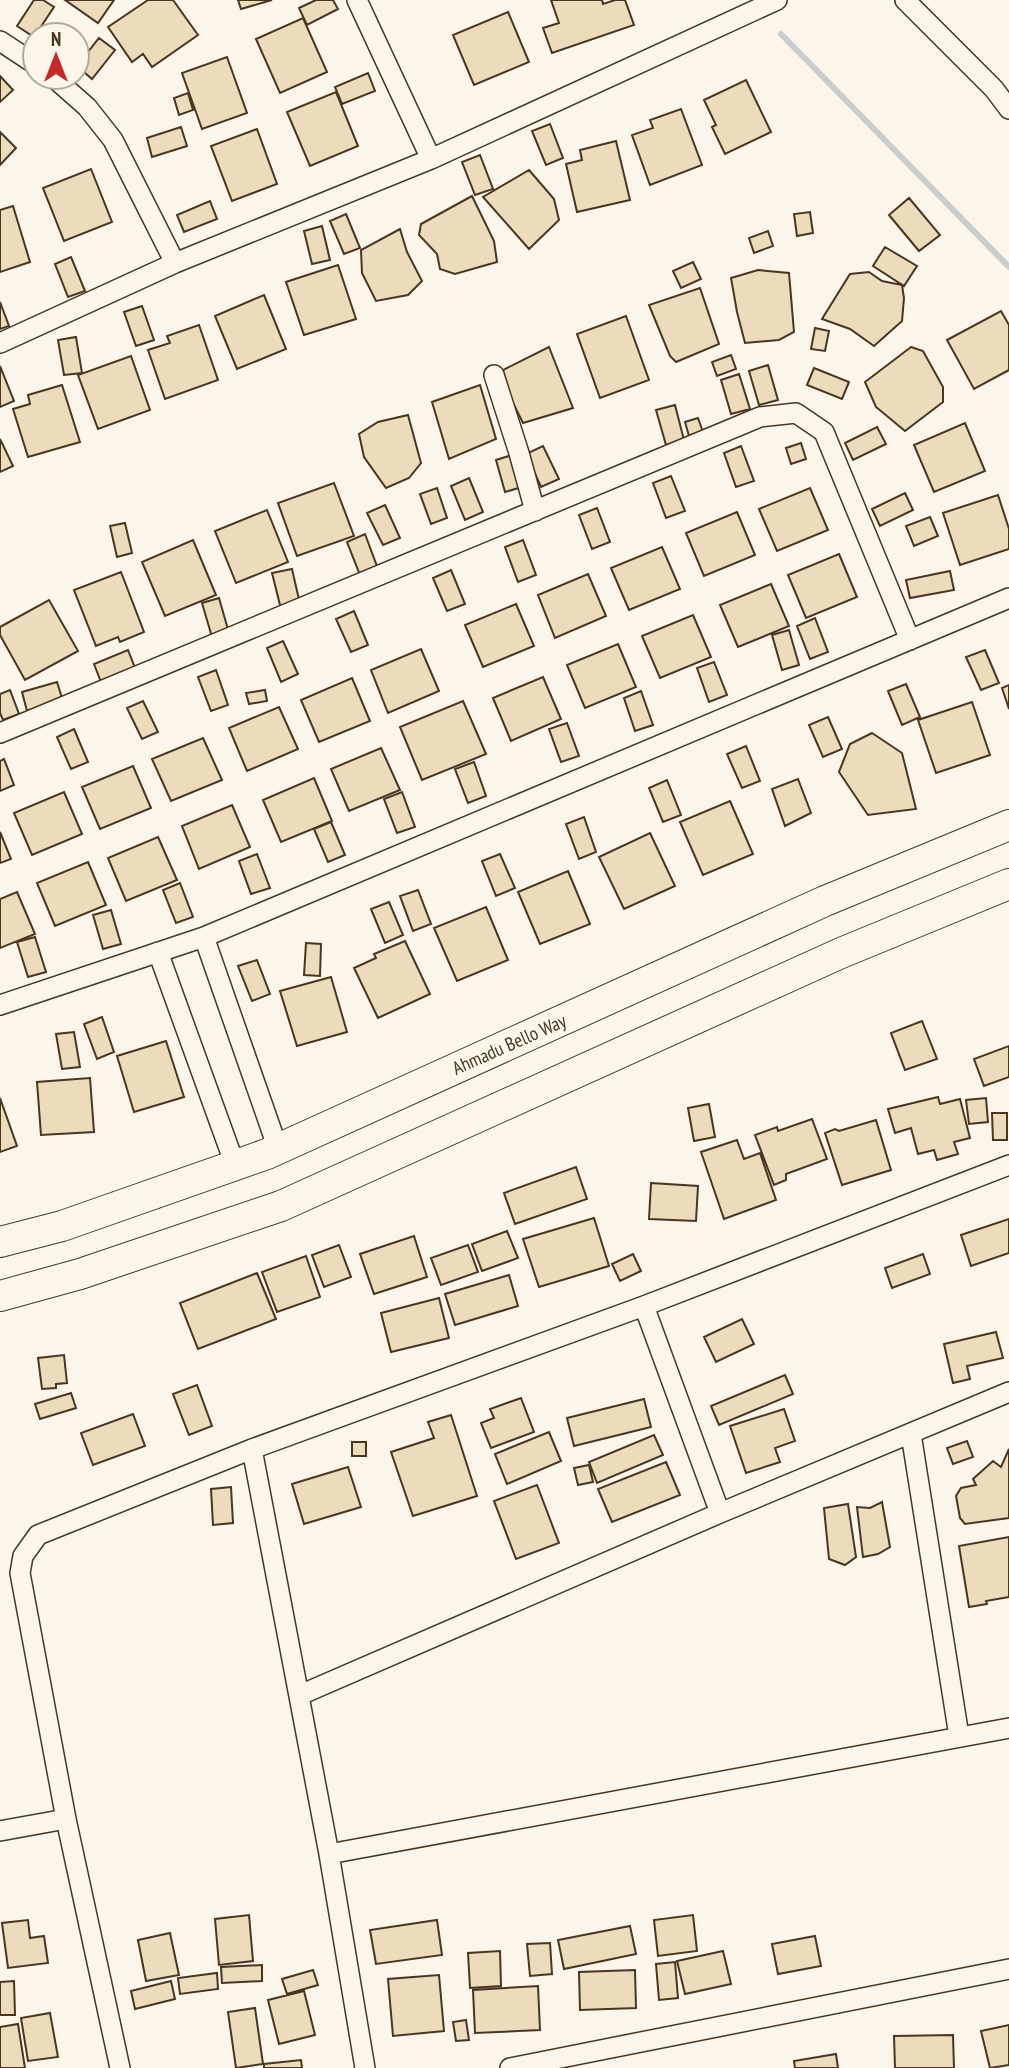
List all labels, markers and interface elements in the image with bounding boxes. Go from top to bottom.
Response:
north arrow [21,21,91,91]
text: N [51,27,61,51]
street label: Ahmadu Bello Way [448,1008,571,1080]

